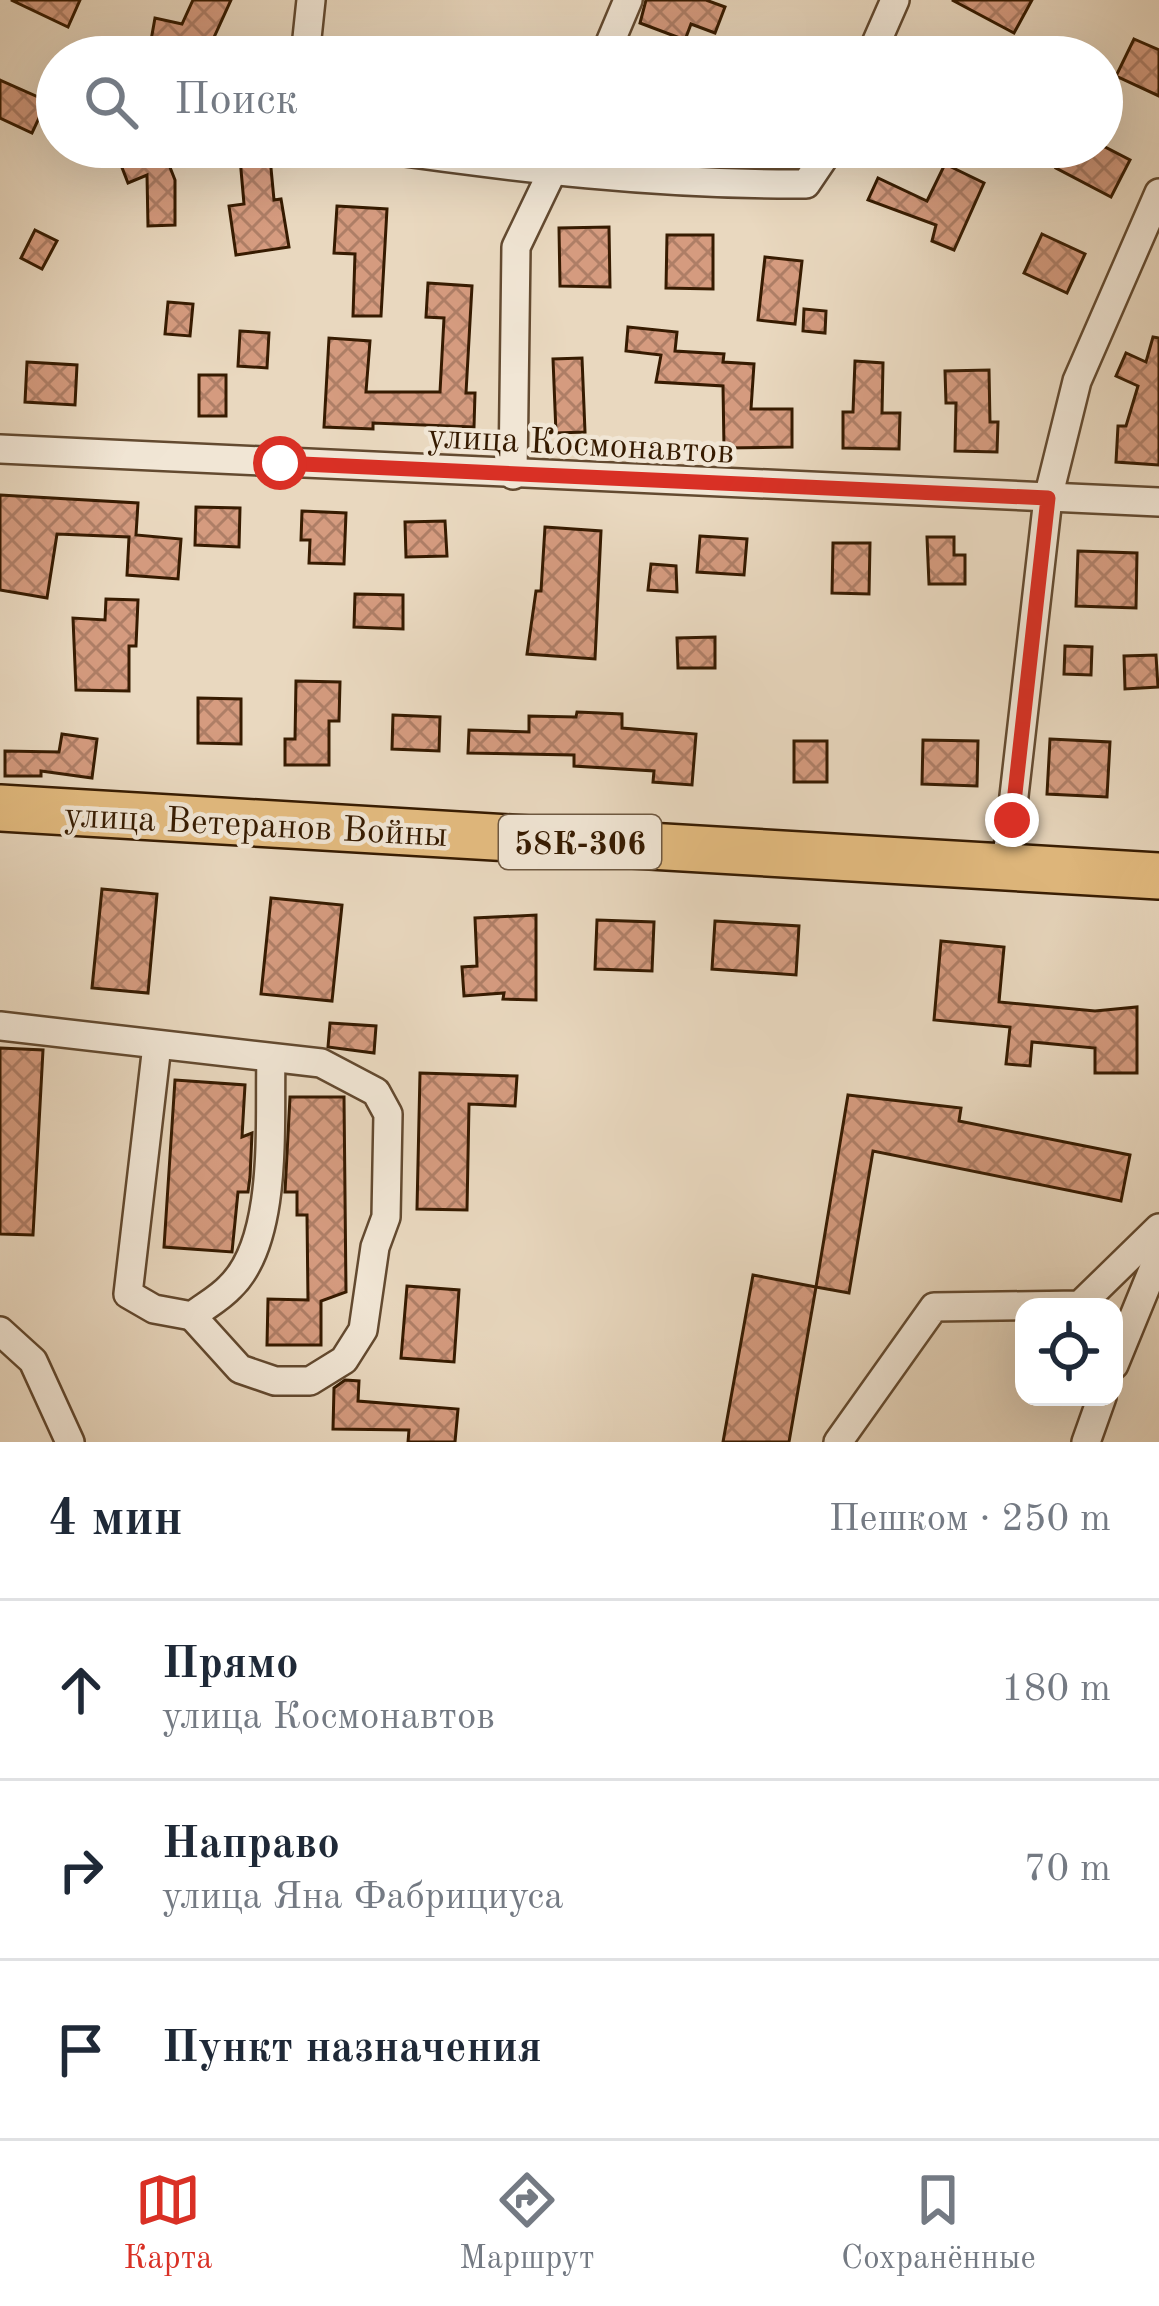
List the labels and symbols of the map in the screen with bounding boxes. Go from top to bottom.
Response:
street label: улица Космонавтов [426,420,735,472]
route start [253,436,307,490]
route end [985,793,1039,847]
street label: улица Ветеранов Войны [63,799,449,855]
road number: 58К-306 [499,815,661,869]

